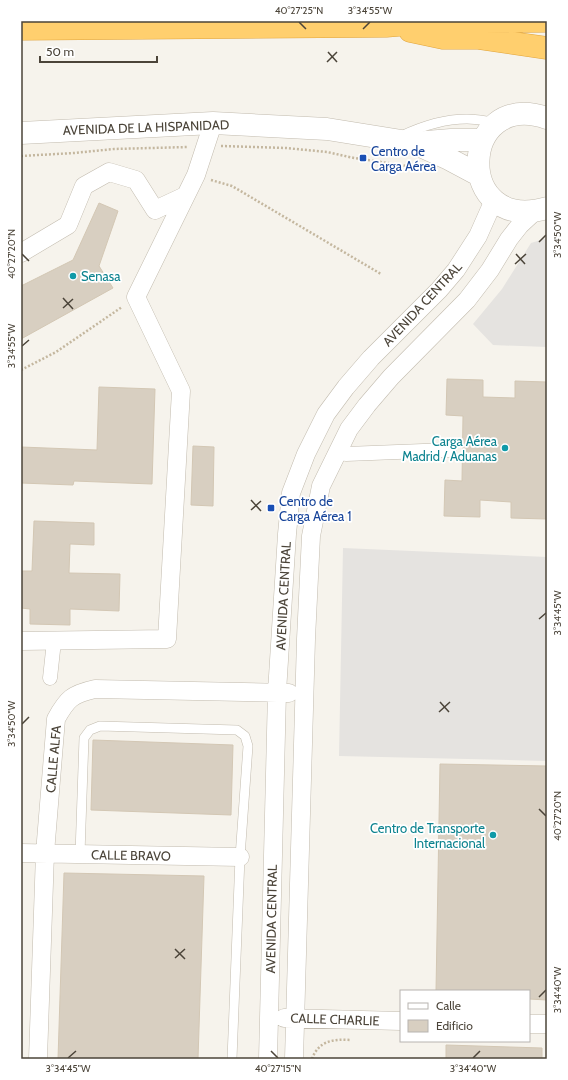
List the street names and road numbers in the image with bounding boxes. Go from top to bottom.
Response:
street label: AVENIDA DE LA HISPANIDAD [63,116,229,138]
street label: AVENIDA CENTRAL [379,258,465,349]
street label: AVENIDA CENTRAL [272,541,294,651]
street label: CALLE ALFA [42,725,64,793]
street label: CALLE BRAVO [91,846,171,864]
street label: AVENIDA CENTRAL [262,864,280,974]
street label: CALLE CHARLIE [290,1009,380,1029]

